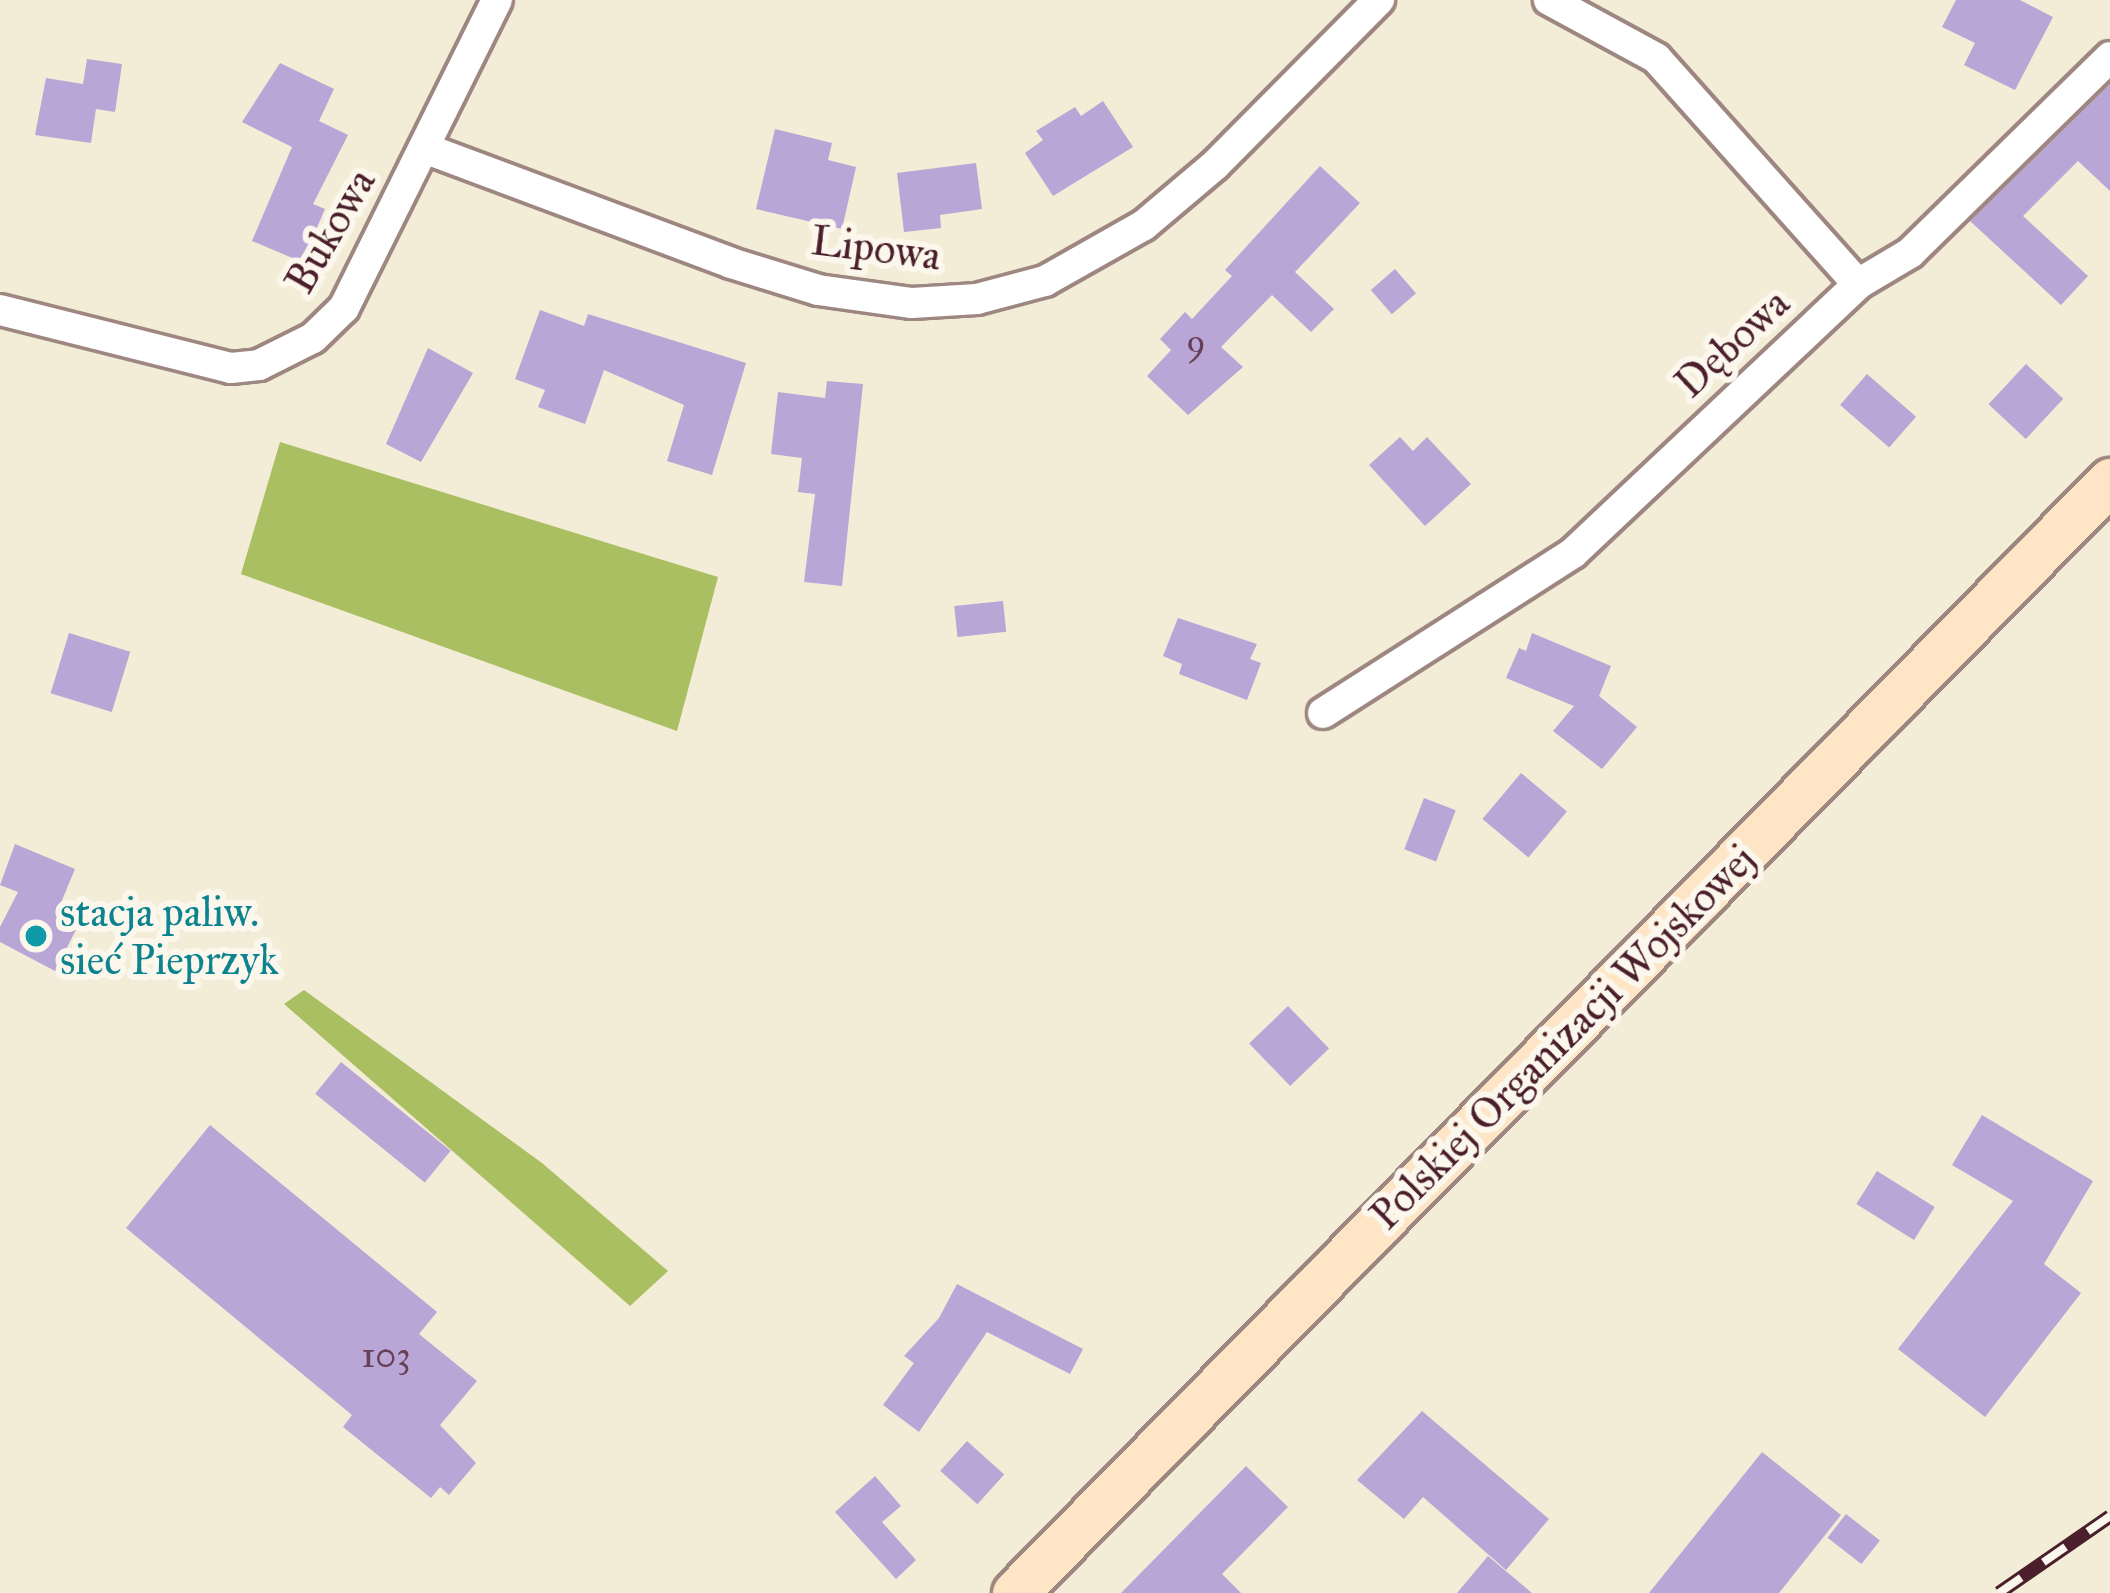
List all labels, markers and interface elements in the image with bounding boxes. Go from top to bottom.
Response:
street label: Bukowa [274,160,386,302]
street label: Lipowa [808,215,944,281]
street label: Dębowa [1665,278,1799,408]
house number: 9 [1186,321,1206,365]
street label: Polskiej Organizacji Wojskowej [1360,834,1766,1240]
place label: stacja paliw. sieć Pieprzyk [60,887,279,986]
marker: stacja paliw. sieć Pieprzyk [23,923,49,949]
house number: 103 [361,1334,411,1378]

